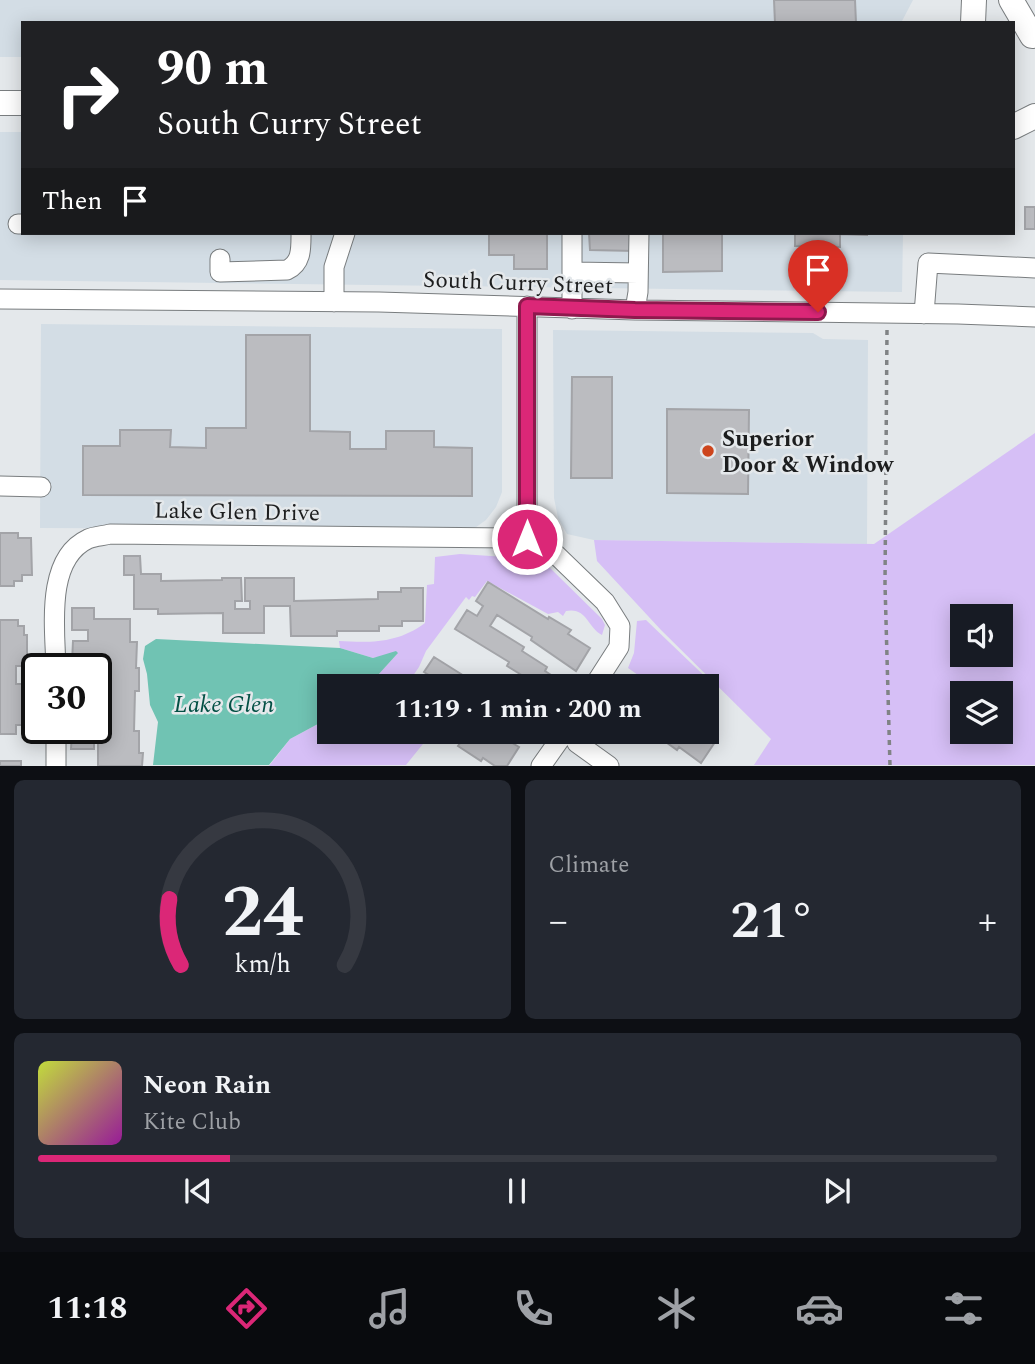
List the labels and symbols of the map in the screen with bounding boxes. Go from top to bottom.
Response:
pin [788,240,848,312]
street label: South Curry Street [422,263,614,304]
place label: Superior Door & Window [722,422,895,483]
marker: Superior Door & Window [700,443,716,459]
street label: Lake Glen Drive [154,494,320,531]
position arrow [490,502,564,576]
speed limit sign: 30 [21,653,112,744]
water label: Lake Glen [174,687,274,723]

